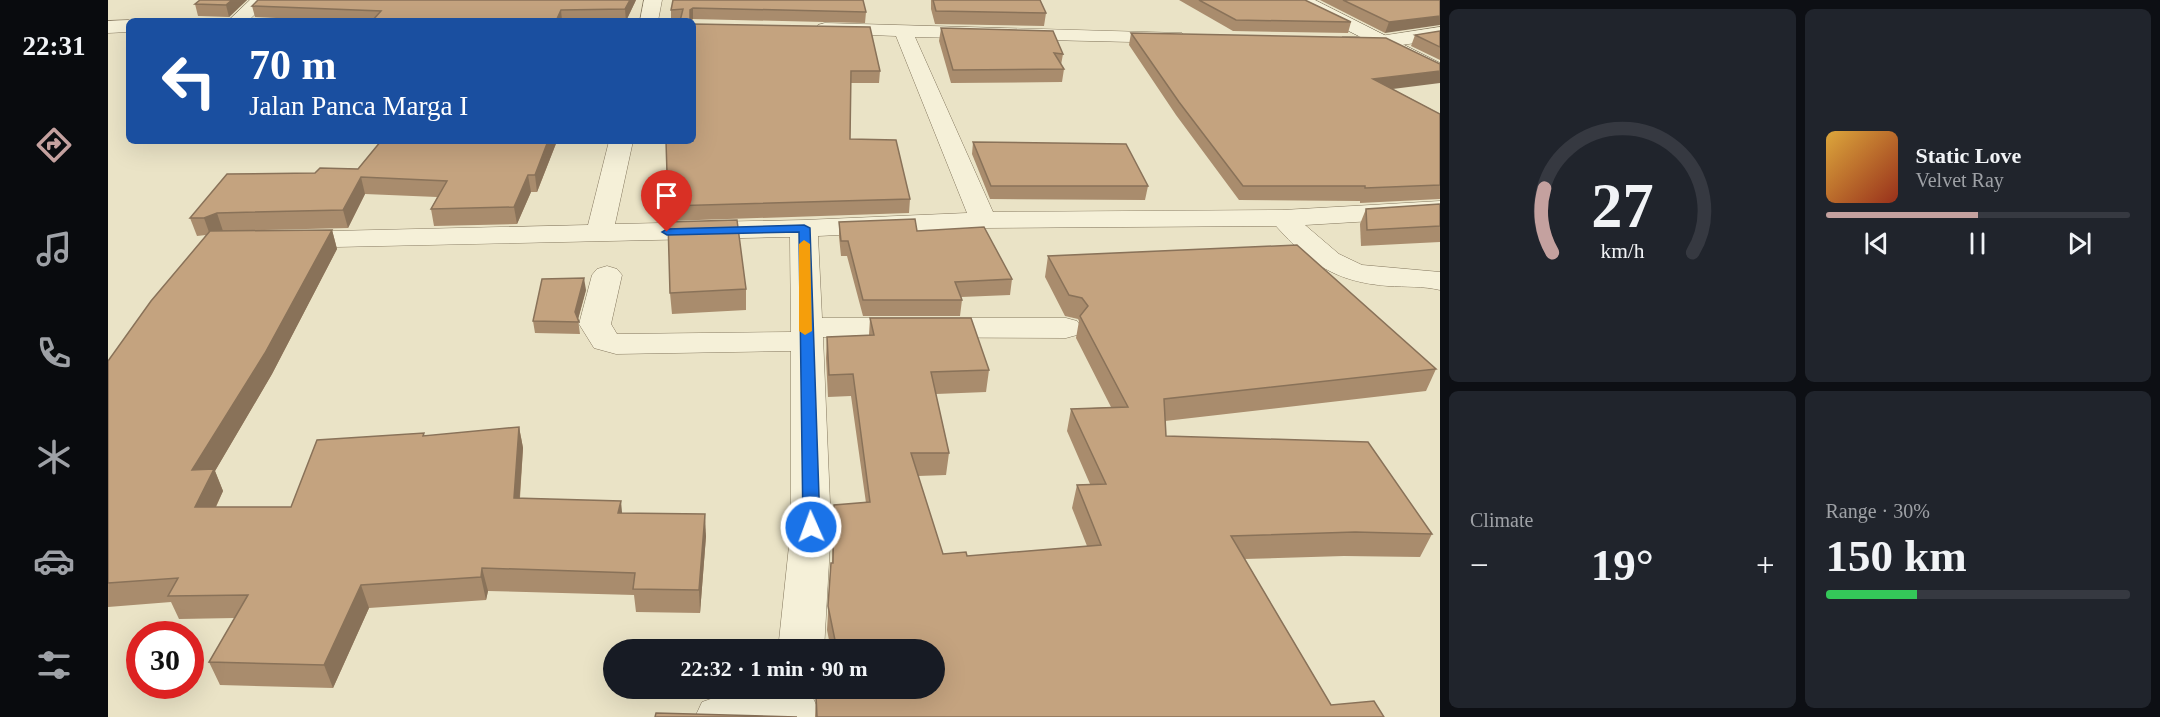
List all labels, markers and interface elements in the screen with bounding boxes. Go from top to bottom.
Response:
text: 22:31 [23,31,86,61]
icon: left [150,42,228,120]
text: 70 m [249,42,337,88]
text: Jalan Panca Marga I [249,91,468,121]
icon: directions [33,124,75,166]
text: Static Love [1916,143,2021,168]
text: Velvet Ray [1916,169,2004,191]
pin [641,170,692,232]
text: 27 [1591,171,1653,240]
icon: arrive [650,179,683,212]
icon: previous [1860,227,1893,260]
icon: pause [1961,227,1994,260]
icon: next [2063,227,2096,260]
icon: music [33,228,75,270]
text: km/h [1600,239,1645,263]
icon: phone [33,332,75,374]
icon: climate [33,436,75,478]
position arrow [779,495,843,559]
text: Range · 30% [1826,500,1930,522]
text: Climate [1470,509,1533,531]
text: 150 km [1826,531,1967,581]
icon: car [33,540,75,582]
text: 19° [1591,540,1654,590]
text: − [1470,547,1489,583]
text: + [1756,547,1775,583]
speed limit sign: 30 [126,621,204,699]
icon: filters [33,644,75,686]
text: 22:32 · 1 min · 90 m [681,656,868,681]

